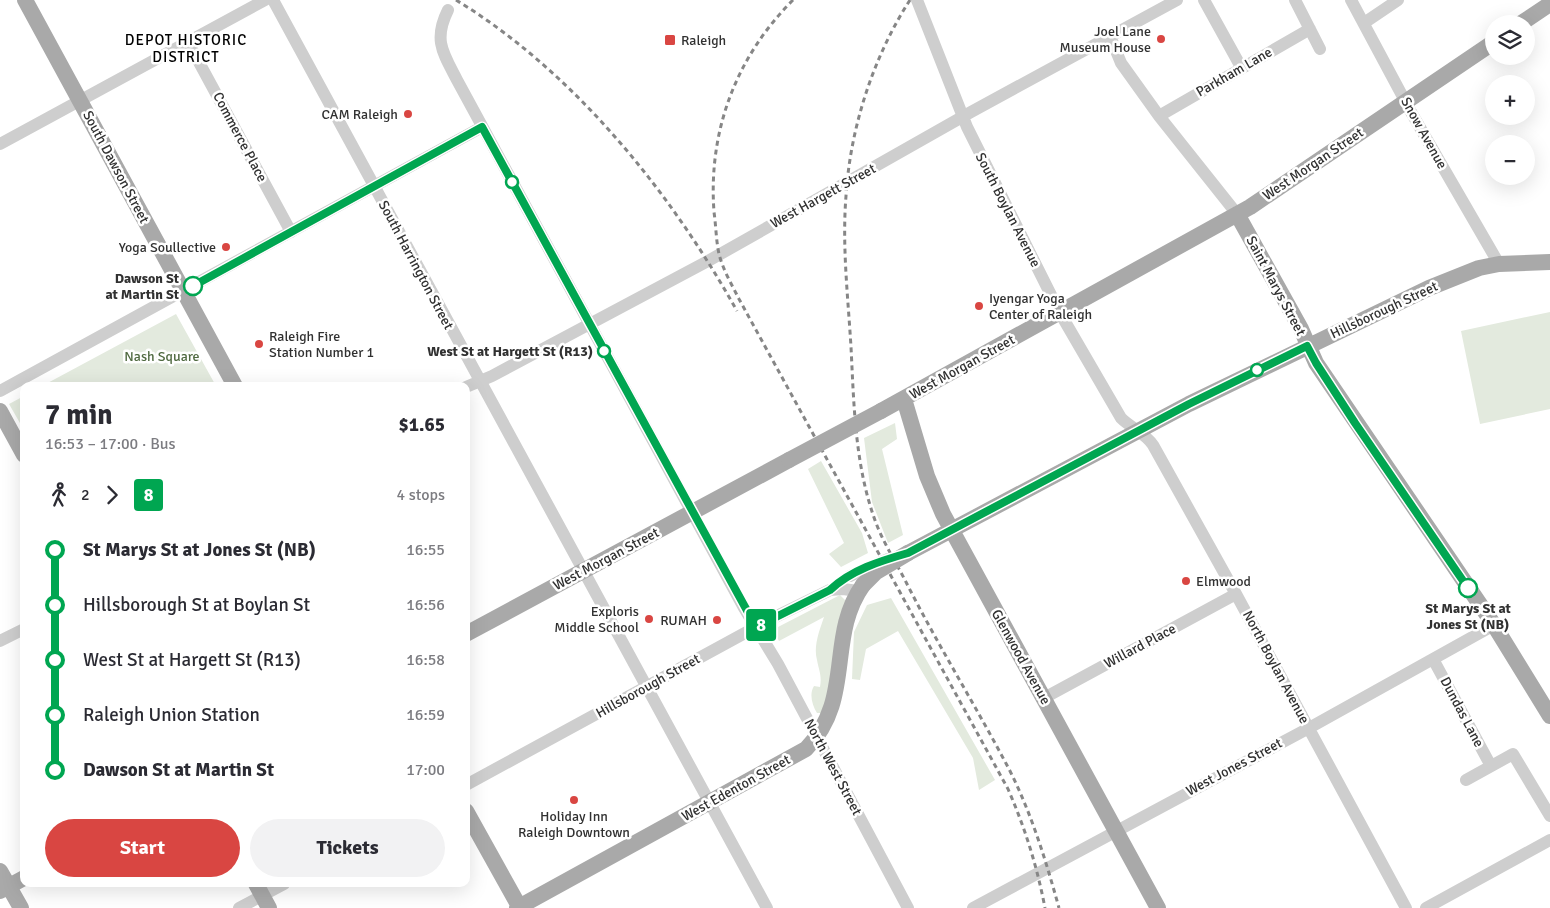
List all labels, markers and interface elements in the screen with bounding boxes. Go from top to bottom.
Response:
map controls [1485,15,1535,185]
button: layers [1485,15,1535,65]
place label: Joel Lane Museum House [1059,23,1151,56]
district label: DEPOT HISTORIC DISTRICT [125,31,247,66]
place label: Raleigh [681,32,726,49]
marker: Raleigh [663,33,677,47]
marker: Joel Lane Museum House [1155,33,1167,45]
street label: Parkham Lane [1193,43,1275,101]
button: + [1485,75,1535,125]
street label: Commerce Place [209,89,271,185]
street label: Snow Avenue [1397,94,1451,172]
place label: CAM Raleigh [321,106,398,123]
street label: South Dawson Street [79,108,153,226]
marker: CAM Raleigh [402,108,414,120]
street label: West Morgan Street [1259,124,1367,204]
button: − [1485,135,1535,185]
street label: South Boylan Avenue [972,150,1044,270]
street label: West Hargett Street [767,160,879,232]
unlabelled marker [505,175,519,189]
street label: South Harrington Street [375,198,457,332]
street label: Saint Marys Street [1243,233,1309,339]
place label: Yoga Soullective [119,239,216,256]
marker: Yoga Soullective [220,241,232,253]
place label: Dawson St at Martin St [105,270,180,303]
marker: Dawson St at Martin St [183,276,203,296]
street label: Hillsborough Street [1328,278,1440,342]
place label: Iyengar Yoga Center of Raleigh [989,290,1092,323]
marker: Iyengar Yoga Center of Raleigh [973,300,985,312]
place label: Raleigh Fire Station Number 1 [269,328,374,361]
street label: West Morgan Street [906,331,1018,403]
marker: Raleigh Fire Station Number 1 [253,338,265,350]
place label: West St at Hargett St (R13) [427,343,593,360]
marker: West St at Hargett St (R13) [597,344,611,358]
park label: Nash Square [124,348,200,365]
unlabelled marker [1250,363,1264,377]
text: 7 min [45,398,113,432]
text: $1.65 [399,413,445,437]
text: 16:53 – 17:00 · Bus [45,434,176,454]
icon: walk [45,481,73,509]
icon: forward [98,481,126,509]
text: 8 [144,484,153,506]
text: 2 [81,485,90,505]
text: 4 stops [397,485,445,505]
street label: West Morgan Street [550,524,662,594]
text: St Marys St at Jones St (NB) [83,538,316,562]
text: 16:55 [406,540,445,560]
place label: Elmwood [1196,573,1251,590]
marker: Elmwood [1180,575,1192,587]
marker: St Marys St at Jones St (NB) [1458,578,1478,598]
text: Hillsborough St at Boylan St [83,593,310,617]
text: 16:56 [406,595,445,615]
place label: St Marys St at Jones St (NB) [1425,600,1512,633]
place label: Exploris Middle School [554,603,639,636]
street label: Glenwood Avenue [988,606,1054,708]
street label: North Boylan Avenue [1239,608,1313,726]
line badge: 8 [745,609,777,641]
place label: RUMAH [660,612,707,629]
marker: Exploris Middle School [643,613,655,625]
marker: RUMAH [711,614,723,626]
text: 8 [756,614,766,636]
street label: Willard Place [1101,620,1179,672]
text: West St at Hargett St (R13) [83,648,301,672]
text: 16:58 [406,650,445,670]
street label: Hillsborough Street [593,650,703,722]
street label: Dundas Lane [1436,674,1488,750]
text: Raleigh Union Station [83,703,260,727]
text: 16:59 [406,705,445,725]
street label: North West Street [800,716,866,818]
street label: West Jones Street [1183,734,1285,799]
street label: West Edenton Street [679,751,793,825]
text: Dawson St at Martin St [83,758,274,782]
text: 17:00 [406,760,445,780]
marker: Holiday Inn Raleigh Downtown [568,794,580,806]
place label: Holiday Inn Raleigh Downtown [518,808,630,841]
button: Start [45,819,240,877]
button: Tickets [250,819,445,877]

